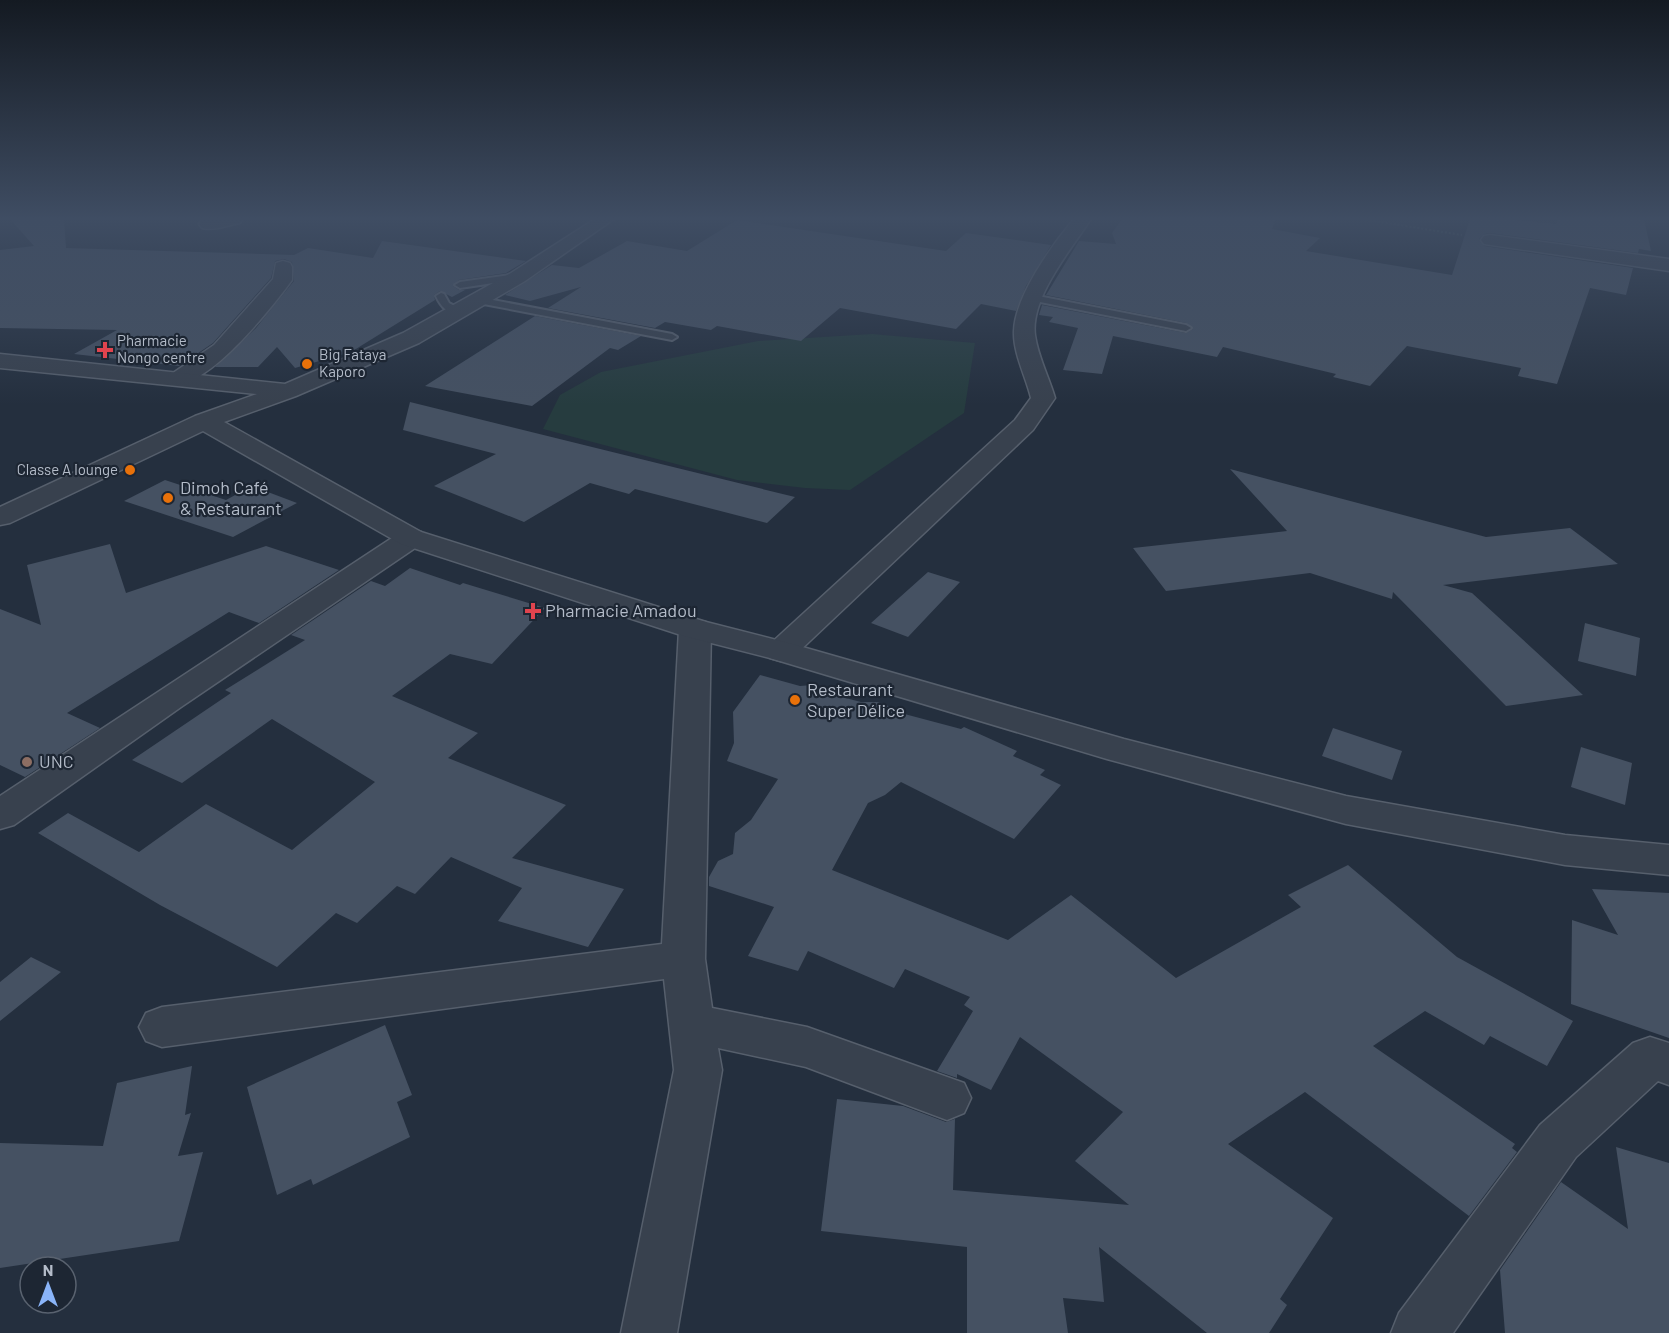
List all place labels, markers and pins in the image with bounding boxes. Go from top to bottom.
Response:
place label: Pharmacie Nongo centre [117,331,205,366]
marker: Pharmacie Nongo centre [98,343,112,357]
place label: Big Fataya Kaporo [319,345,386,380]
marker: Big Fataya Kaporo [300,357,314,371]
place label: Classe A lounge [17,460,118,478]
marker: Classe A lounge [123,463,137,477]
place label: Dimoh Café & Restaurant [180,476,282,519]
marker: Dimoh Café & Restaurant [161,491,175,505]
place label: Pharmacie Amadou [545,599,697,621]
marker: Pharmacie Amadou [526,604,540,618]
place label: Restaurant Super Délice [807,678,905,721]
marker: Restaurant Super Délice [788,693,802,707]
place label: UNC [39,750,74,772]
marker: UNC [20,755,34,769]

